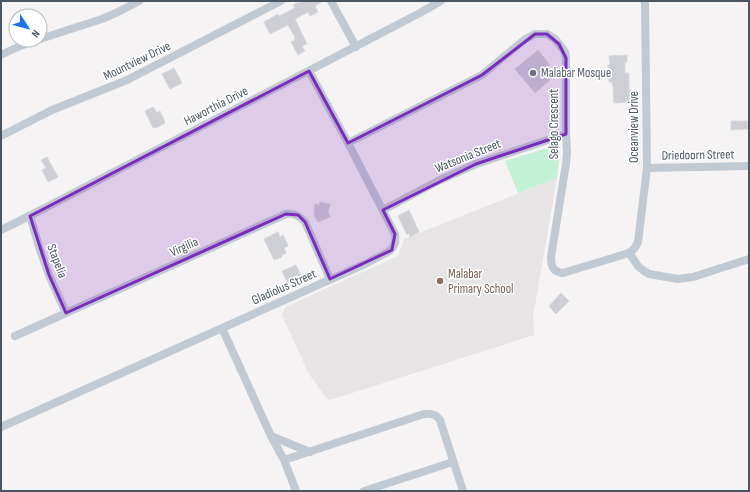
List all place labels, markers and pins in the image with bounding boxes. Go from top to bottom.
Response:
place label: Malabar Mosque [541,65,611,81]
marker: Malabar Mosque [528,68,538,78]
place label: Malabar Primary School [448,266,513,297]
marker: Malabar Primary School [435,276,445,286]

